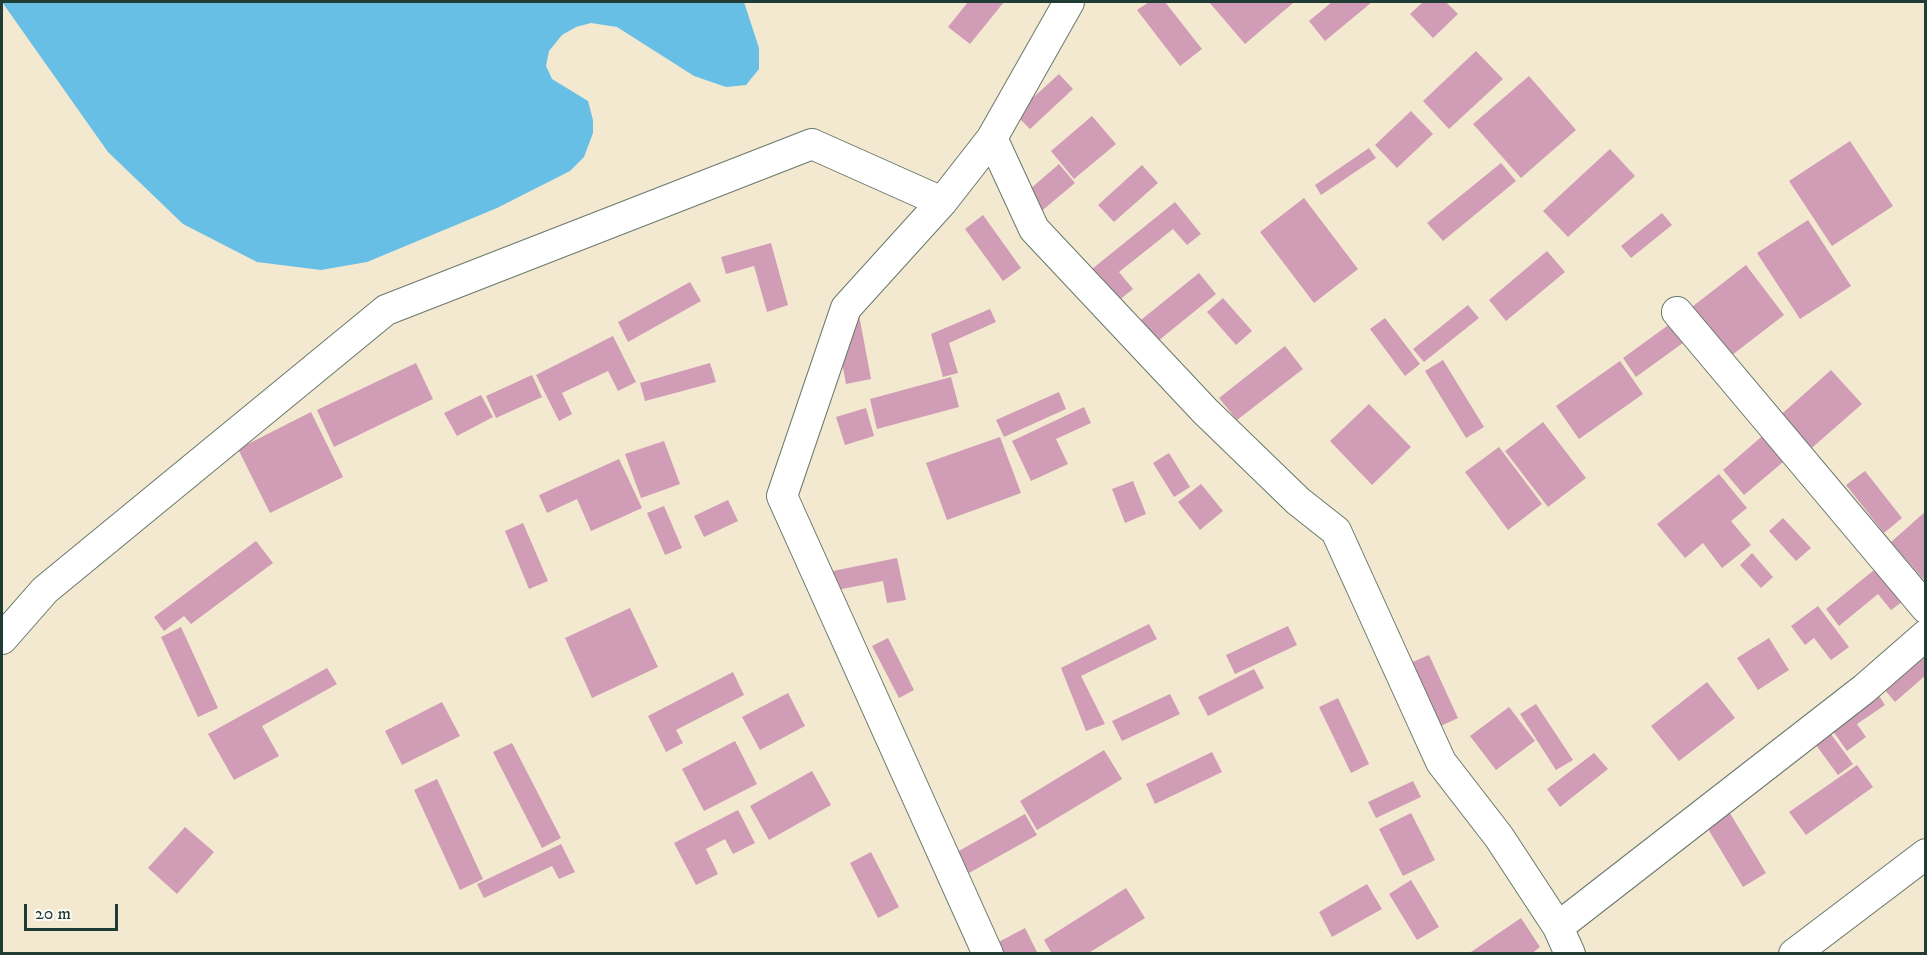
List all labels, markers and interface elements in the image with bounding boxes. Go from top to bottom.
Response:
scale bar [27,892,122,930]
text: 20 m [35,903,71,925]

